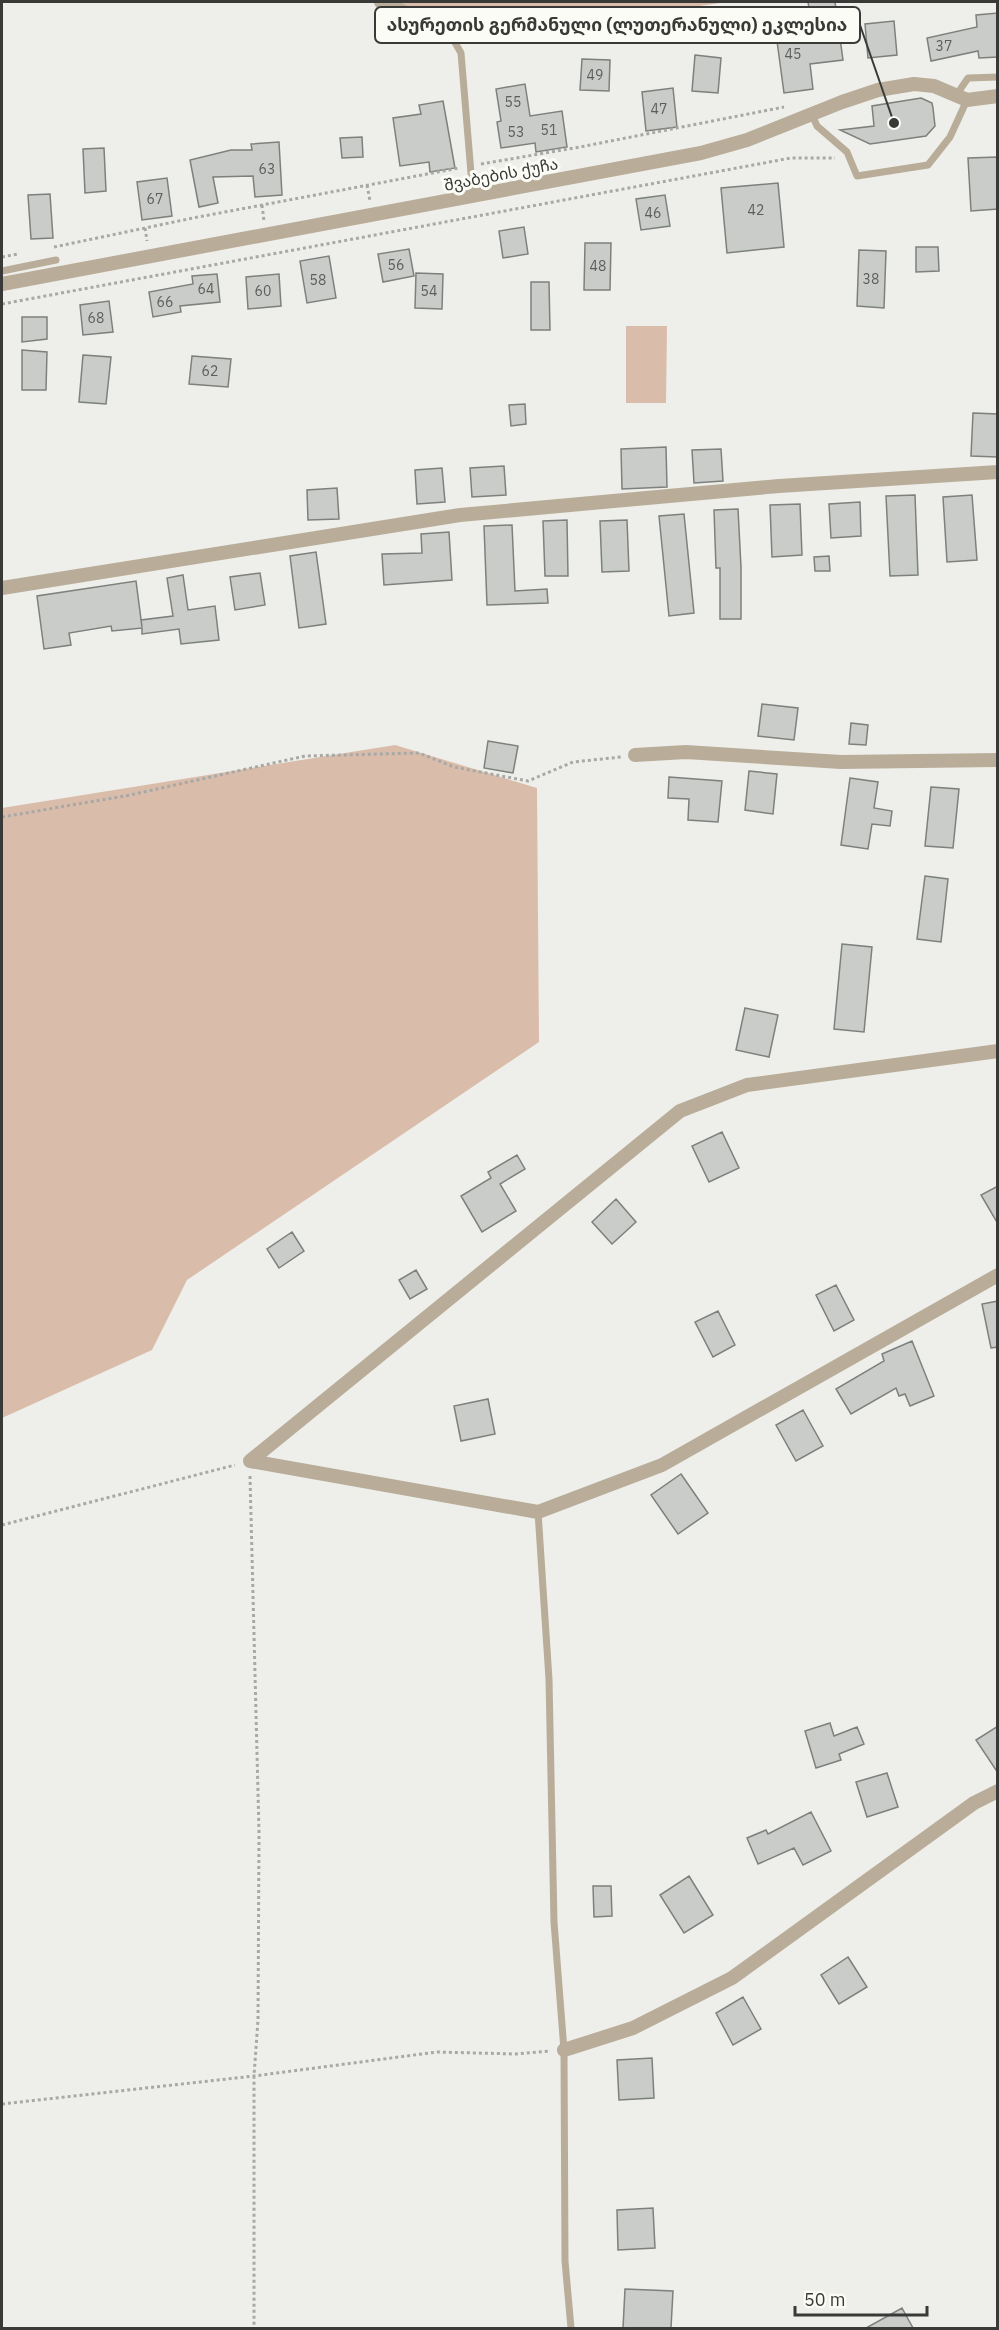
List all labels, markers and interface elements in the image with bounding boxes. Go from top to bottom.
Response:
callout: ასურეთის გერმანული (ლუთერანული) ეკლესია [375,7,860,43]
text: ასურეთის გერმანული (ლუთერანული) ეკლესია [387,13,847,36]
house number: 37 [936,37,952,55]
house number: 45 [785,45,801,63]
house number: 49 [587,66,603,84]
house number: 55 [505,93,521,111]
house number: 47 [651,100,667,118]
house number: 51 [541,121,557,139]
house number: 53 [508,123,524,141]
street label: შვაბების ქუჩა [442,153,560,195]
house number: 63 [259,160,275,178]
house number: 67 [147,190,163,208]
house number: 42 [748,201,764,219]
house number: 46 [645,204,661,222]
house number: 56 [388,256,404,274]
house number: 48 [590,257,606,275]
house number: 38 [863,270,879,288]
house number: 58 [310,271,326,289]
house number: 64 [198,280,214,298]
house number: 60 [255,282,271,300]
house number: 54 [421,282,437,300]
house number: 66 [157,293,173,311]
house number: 68 [88,309,104,327]
house number: 62 [202,362,218,380]
scale bar [795,2279,927,2317]
text: 50 m [804,2288,846,2311]

